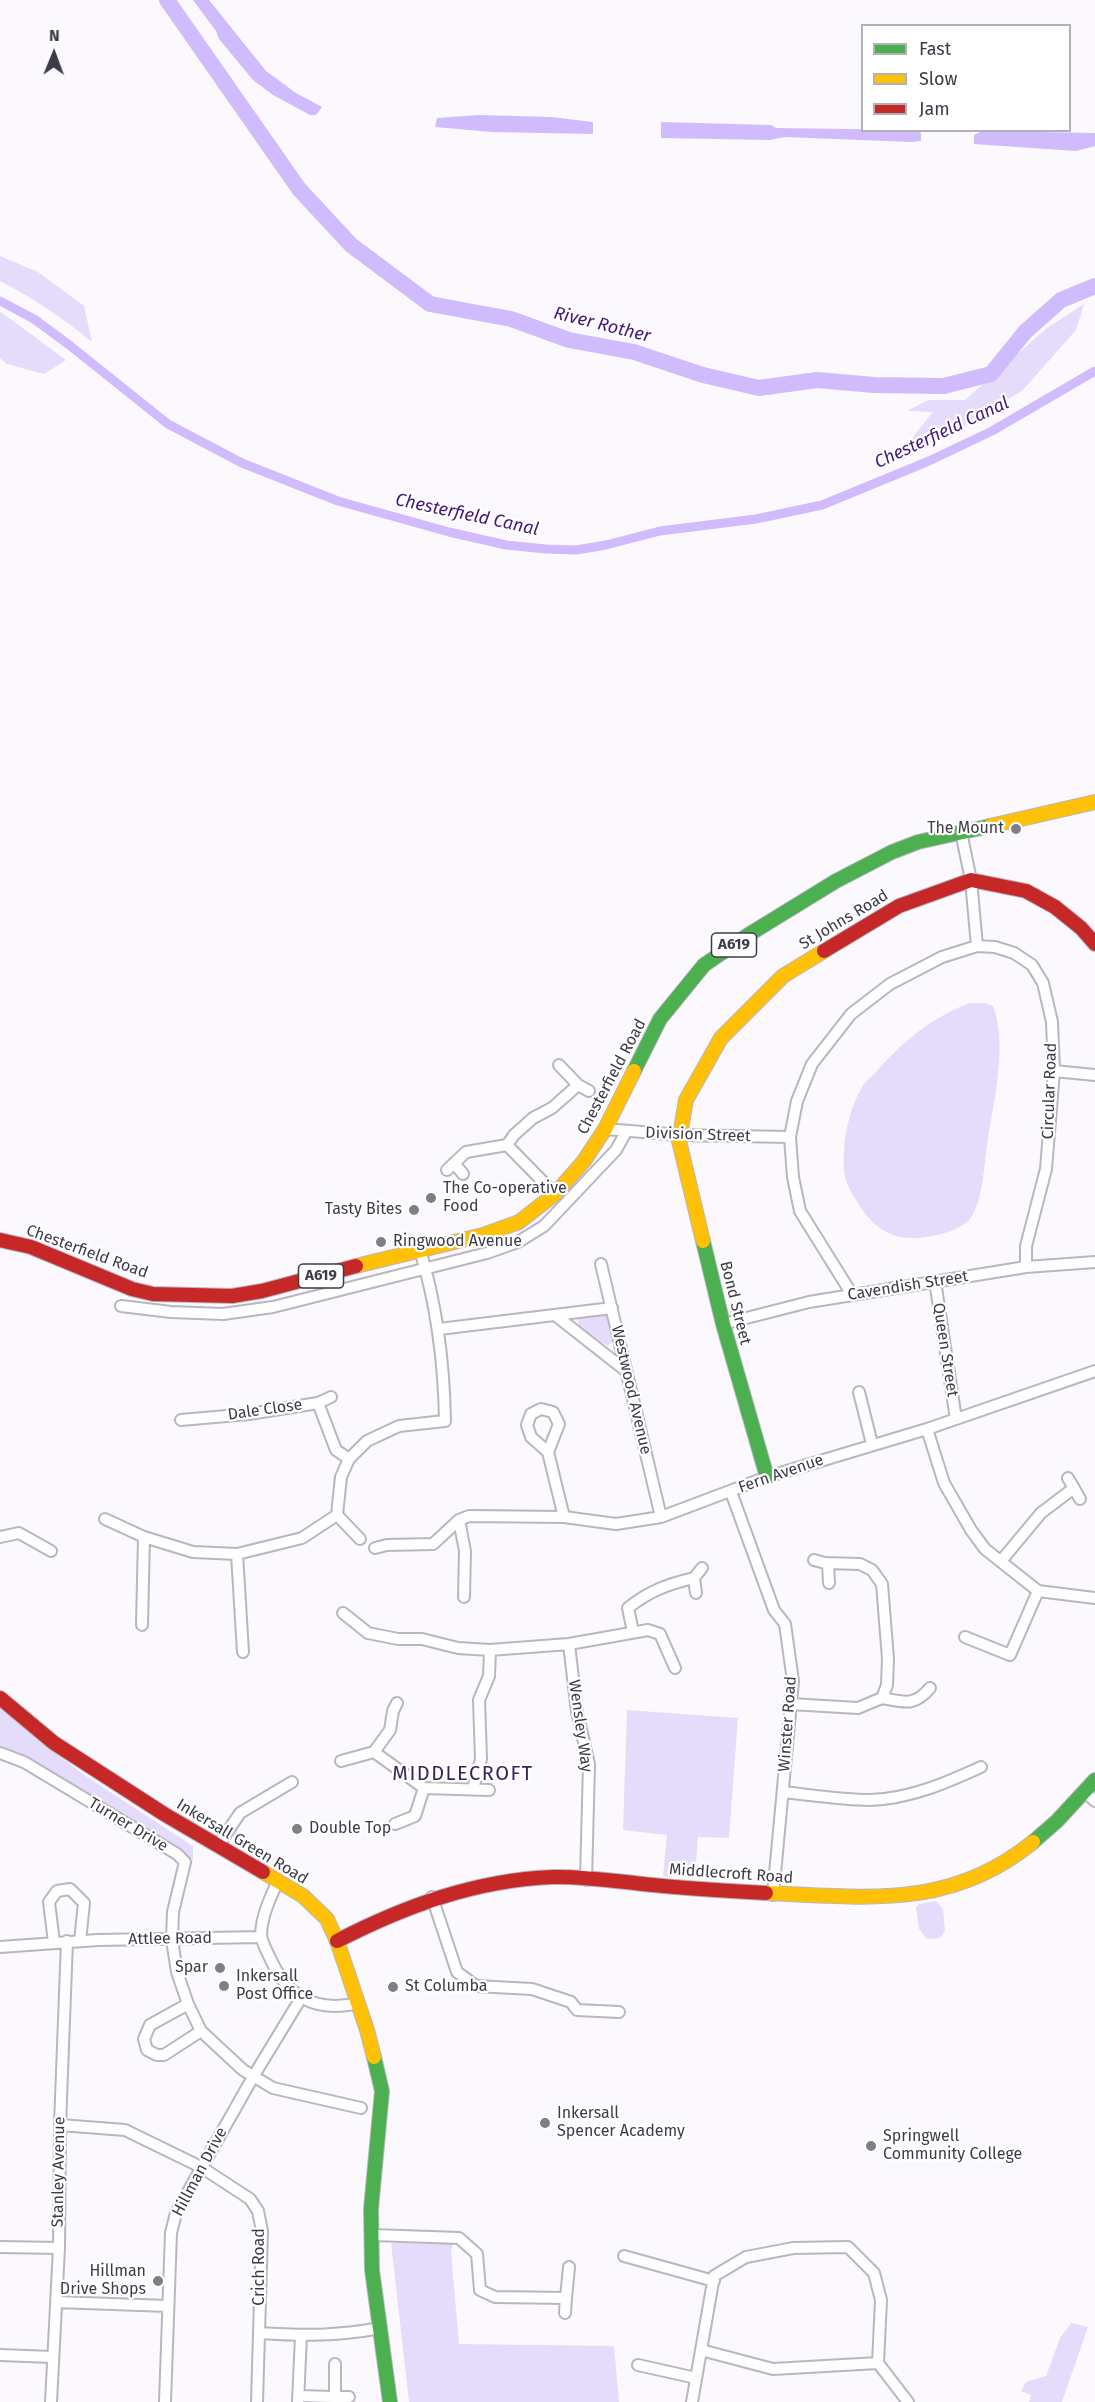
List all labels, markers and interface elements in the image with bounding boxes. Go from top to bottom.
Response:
north arrow [24,24,84,84]
legend [861,24,1071,132]
text: N [49,26,60,45]
text: Fast [919,38,951,60]
text: Slow [919,68,957,90]
text: Jam [919,98,950,120]
water label: River Rother [551,303,653,347]
water label: Chesterfield Canal [871,392,1013,474]
water label: Chesterfield Canal [393,489,541,541]
place label: The Mount [927,819,1004,839]
marker: The Mount [1009,822,1023,836]
street label: St Johns Road [796,886,892,954]
road number: A619 [712,933,756,957]
street label: Chesterfield Road [573,1016,651,1138]
street label: Circular Road [1039,1042,1061,1140]
street label: Division Street [645,1124,751,1146]
place label: The Co-operative Food [443,1179,567,1217]
marker: The Co-operative Food [424,1191,438,1205]
place label: Tasty Bites [325,1200,402,1220]
marker: Tasty Bites [407,1203,421,1217]
street label: Chesterfield Road [24,1221,150,1283]
place label: Ringwood Avenue [393,1232,522,1252]
marker: Ringwood Avenue [374,1235,388,1249]
street label: Bond Street [715,1259,755,1347]
road number: A619 [298,1264,344,1288]
street label: Cavendish Street [846,1267,970,1305]
street label: Queen Street [928,1302,962,1398]
street label: Westwood Avenue [607,1323,655,1457]
street label: Dale Close [226,1395,304,1425]
street label: Fern Avenue [736,1450,826,1498]
street label: Winster Road [775,1675,801,1773]
street label: Wensley Way [564,1679,596,1773]
district label: MIDDLECROFT [392,1762,534,1786]
street label: Turner Drive [85,1794,171,1856]
street label: Inkersall Green Road [173,1795,311,1889]
place label: Double Top [309,1819,391,1839]
marker: Double Top [290,1822,304,1836]
street label: Middlecroft Road [668,1860,794,1888]
street label: Attlee Road [128,1929,212,1949]
place label: Spar [175,1958,208,1978]
marker: Spar [213,1961,227,1975]
place label: Inkersall Post Office [236,1967,313,2005]
place label: St Columba [405,1977,487,1997]
marker: Inkersall Post Office [217,1979,231,1993]
marker: St Columba [386,1980,400,1994]
place label: Inkersall Spencer Academy [557,2104,685,2142]
street label: Stanley Avenue [48,2116,70,2228]
marker: Inkersall Spencer Academy [538,2116,552,2130]
street label: Hillman Drive [168,2124,232,2220]
place label: Springwell Community College [883,2127,1022,2165]
marker: Springwell Community College [864,2139,878,2153]
street label: Crich Road [250,2228,270,2306]
place label: Hillman Drive Shops [60,2262,146,2300]
marker: Hillman Drive Shops [151,2274,165,2288]

